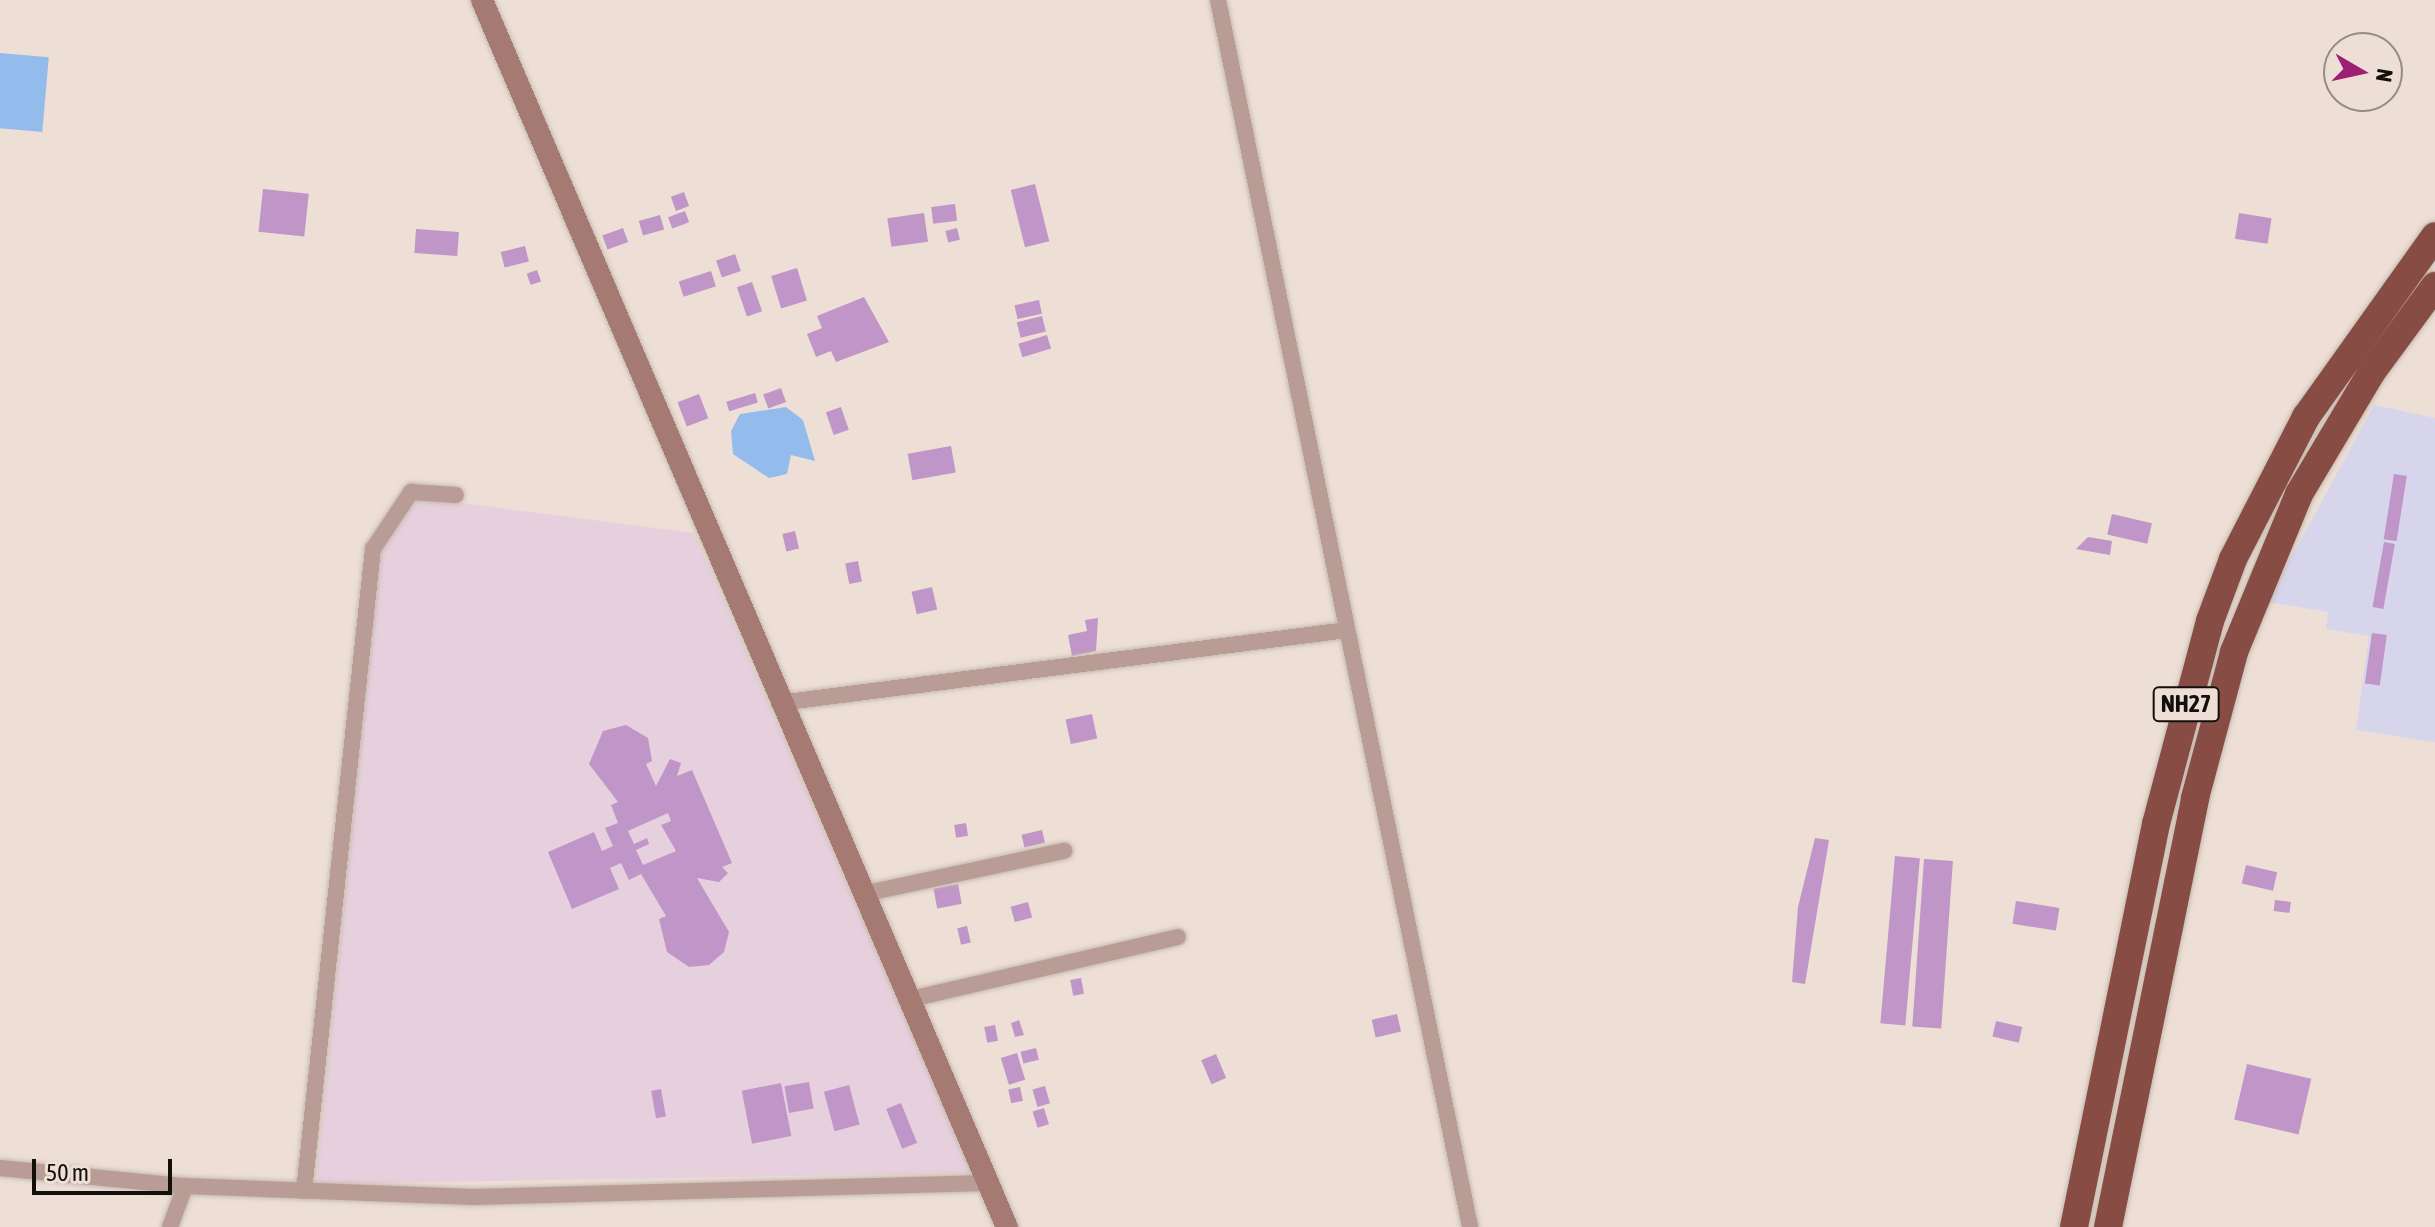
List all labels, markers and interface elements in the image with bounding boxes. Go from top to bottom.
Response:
north arrow [2323,32,2403,112]
text: N [2371,67,2399,84]
road number: NH27 [2152,684,2220,724]
scale bar [36,1143,176,1193]
text: 50 m [46,1159,89,1186]

